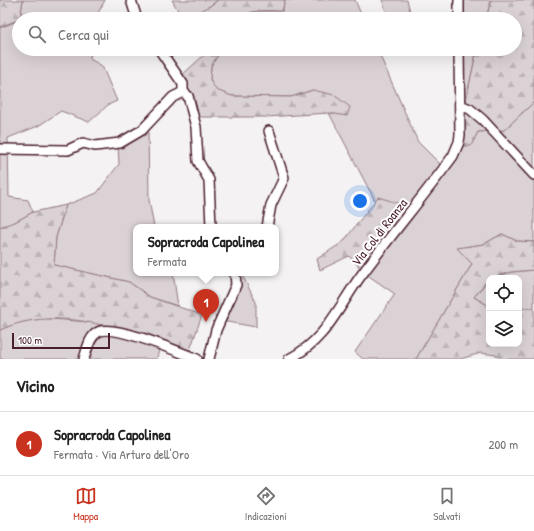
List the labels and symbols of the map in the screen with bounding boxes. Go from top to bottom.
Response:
your location [350,191,370,211]
street label: Via Col di Roanza [347,195,411,269]
pin: 1 [193,289,219,322]
scale bar [12,331,110,350]

